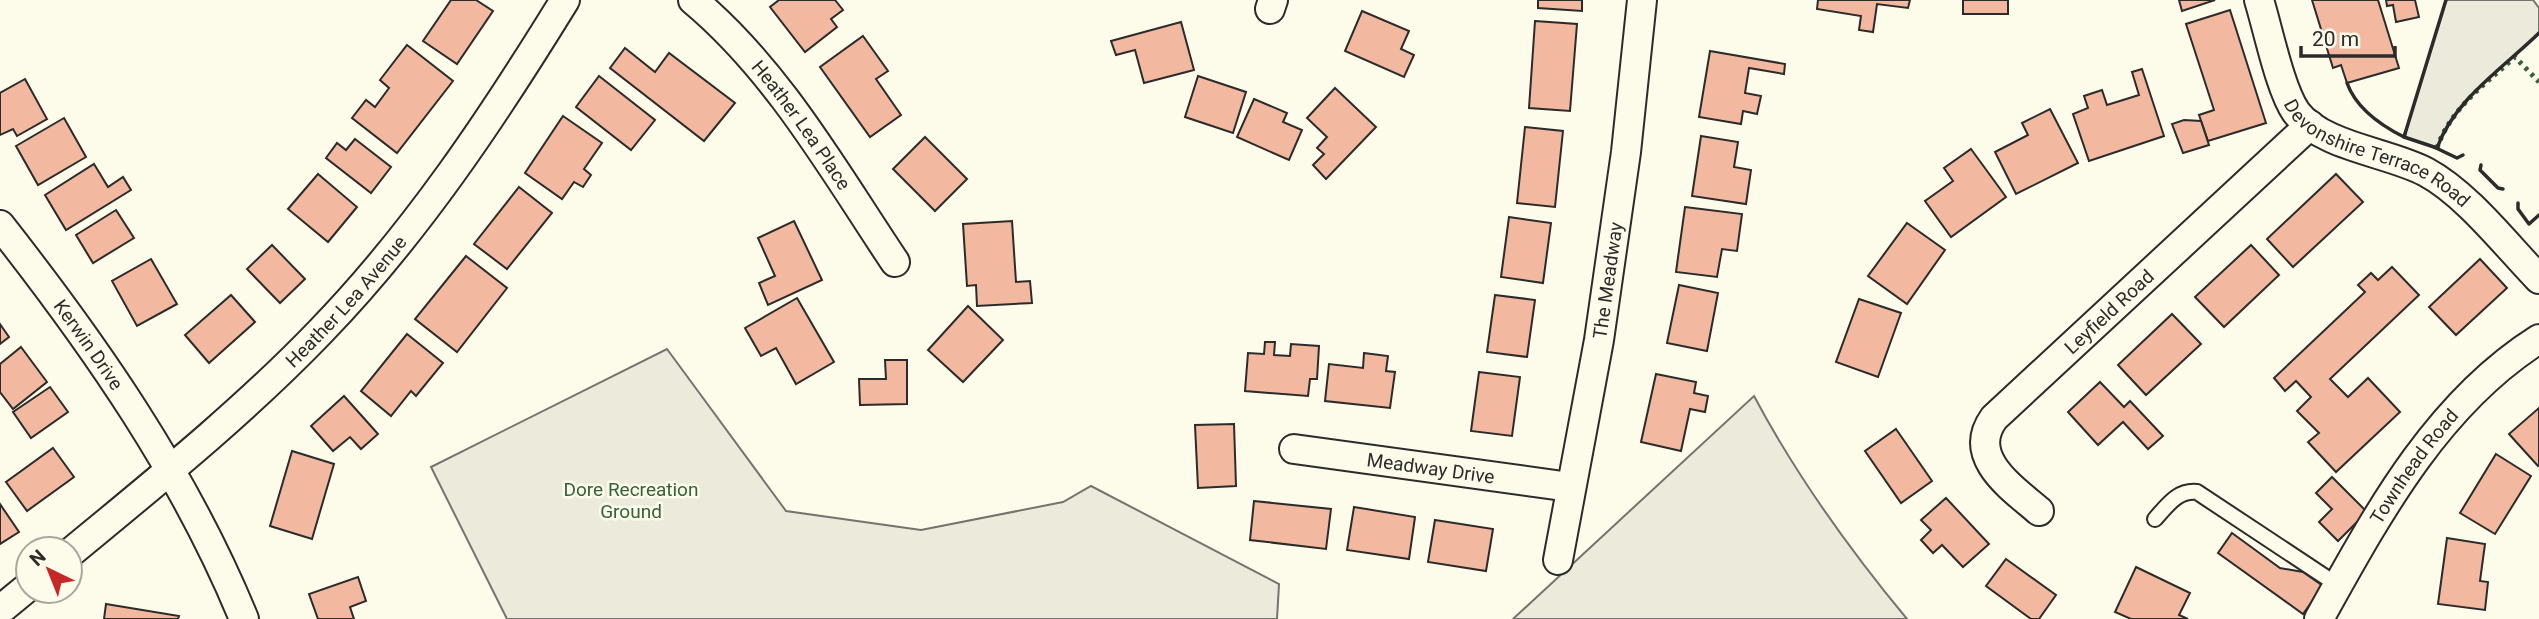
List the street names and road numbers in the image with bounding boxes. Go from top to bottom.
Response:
street label: Heather Lea Place [747,55,856,194]
street label: Devonshire Terrace Road [2279,95,2475,211]
street label: The Meadway [1588,220,1627,340]
street label: Heather Lea Avenue [280,231,411,372]
street label: Leyfield Road [2060,264,2158,358]
street label: Kerwin Drive [49,295,129,394]
street label: Townhead Road [2365,404,2463,528]
street label: Meadway Drive [1365,448,1496,488]

